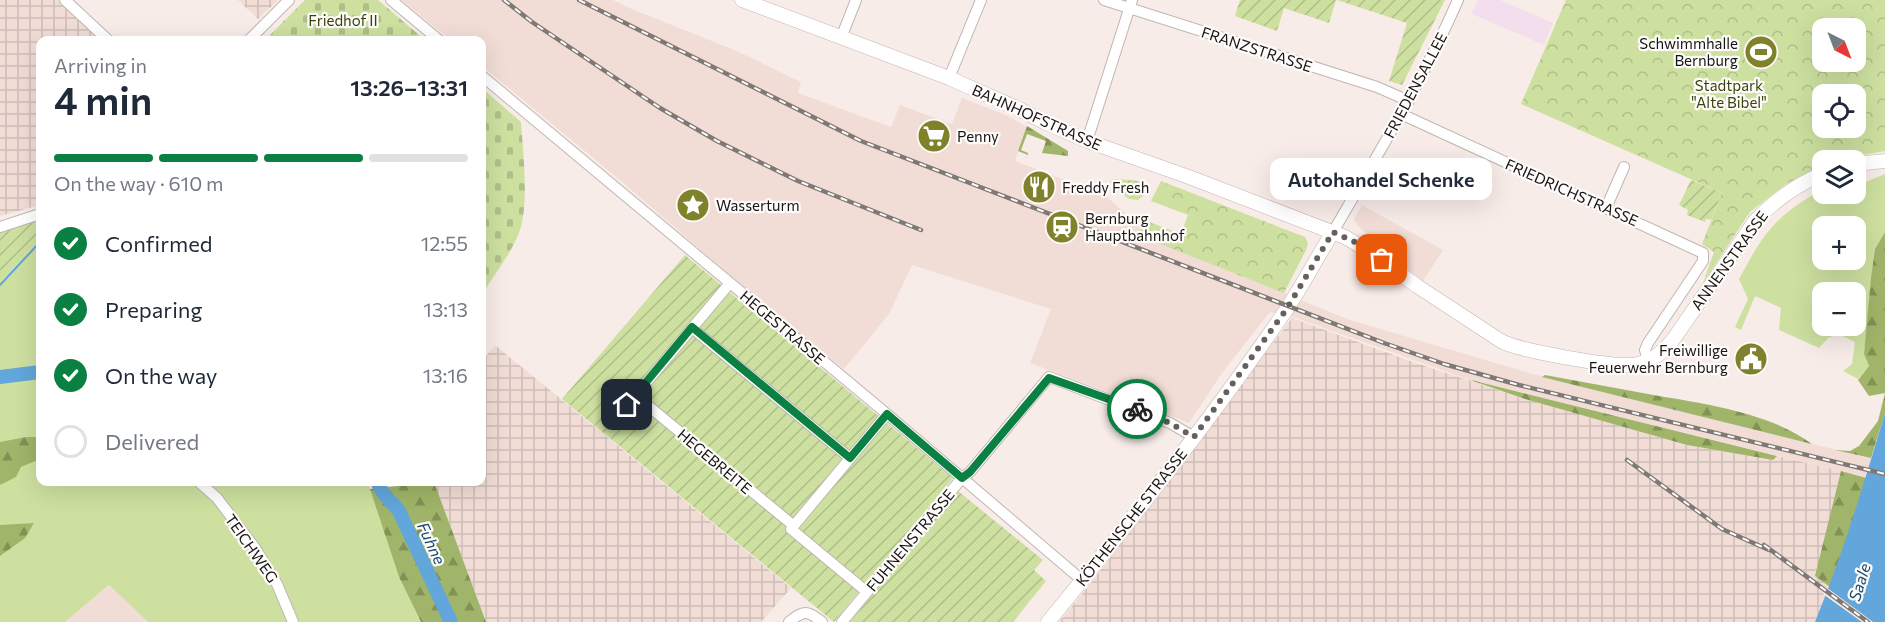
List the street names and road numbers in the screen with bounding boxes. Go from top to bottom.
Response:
street label: FRANZSTRASSE [1199,23,1315,75]
street label: FRIEDENSALLEE [1380,29,1450,141]
street label: BAHNHOFSTRASSE [969,80,1105,154]
street label: FRIEDRICHSTRASSE [1503,155,1641,229]
street label: ANNENSTRASSE [1687,207,1771,313]
street label: HEGESTRASSE [737,286,829,368]
street label: HEGEBREITE [674,425,756,497]
street label: KÖTHENSCHE STRASSE [1072,445,1190,589]
street label: FUHNENSTRASSE [862,485,958,595]
street label: TEICHWEG [222,510,282,586]

